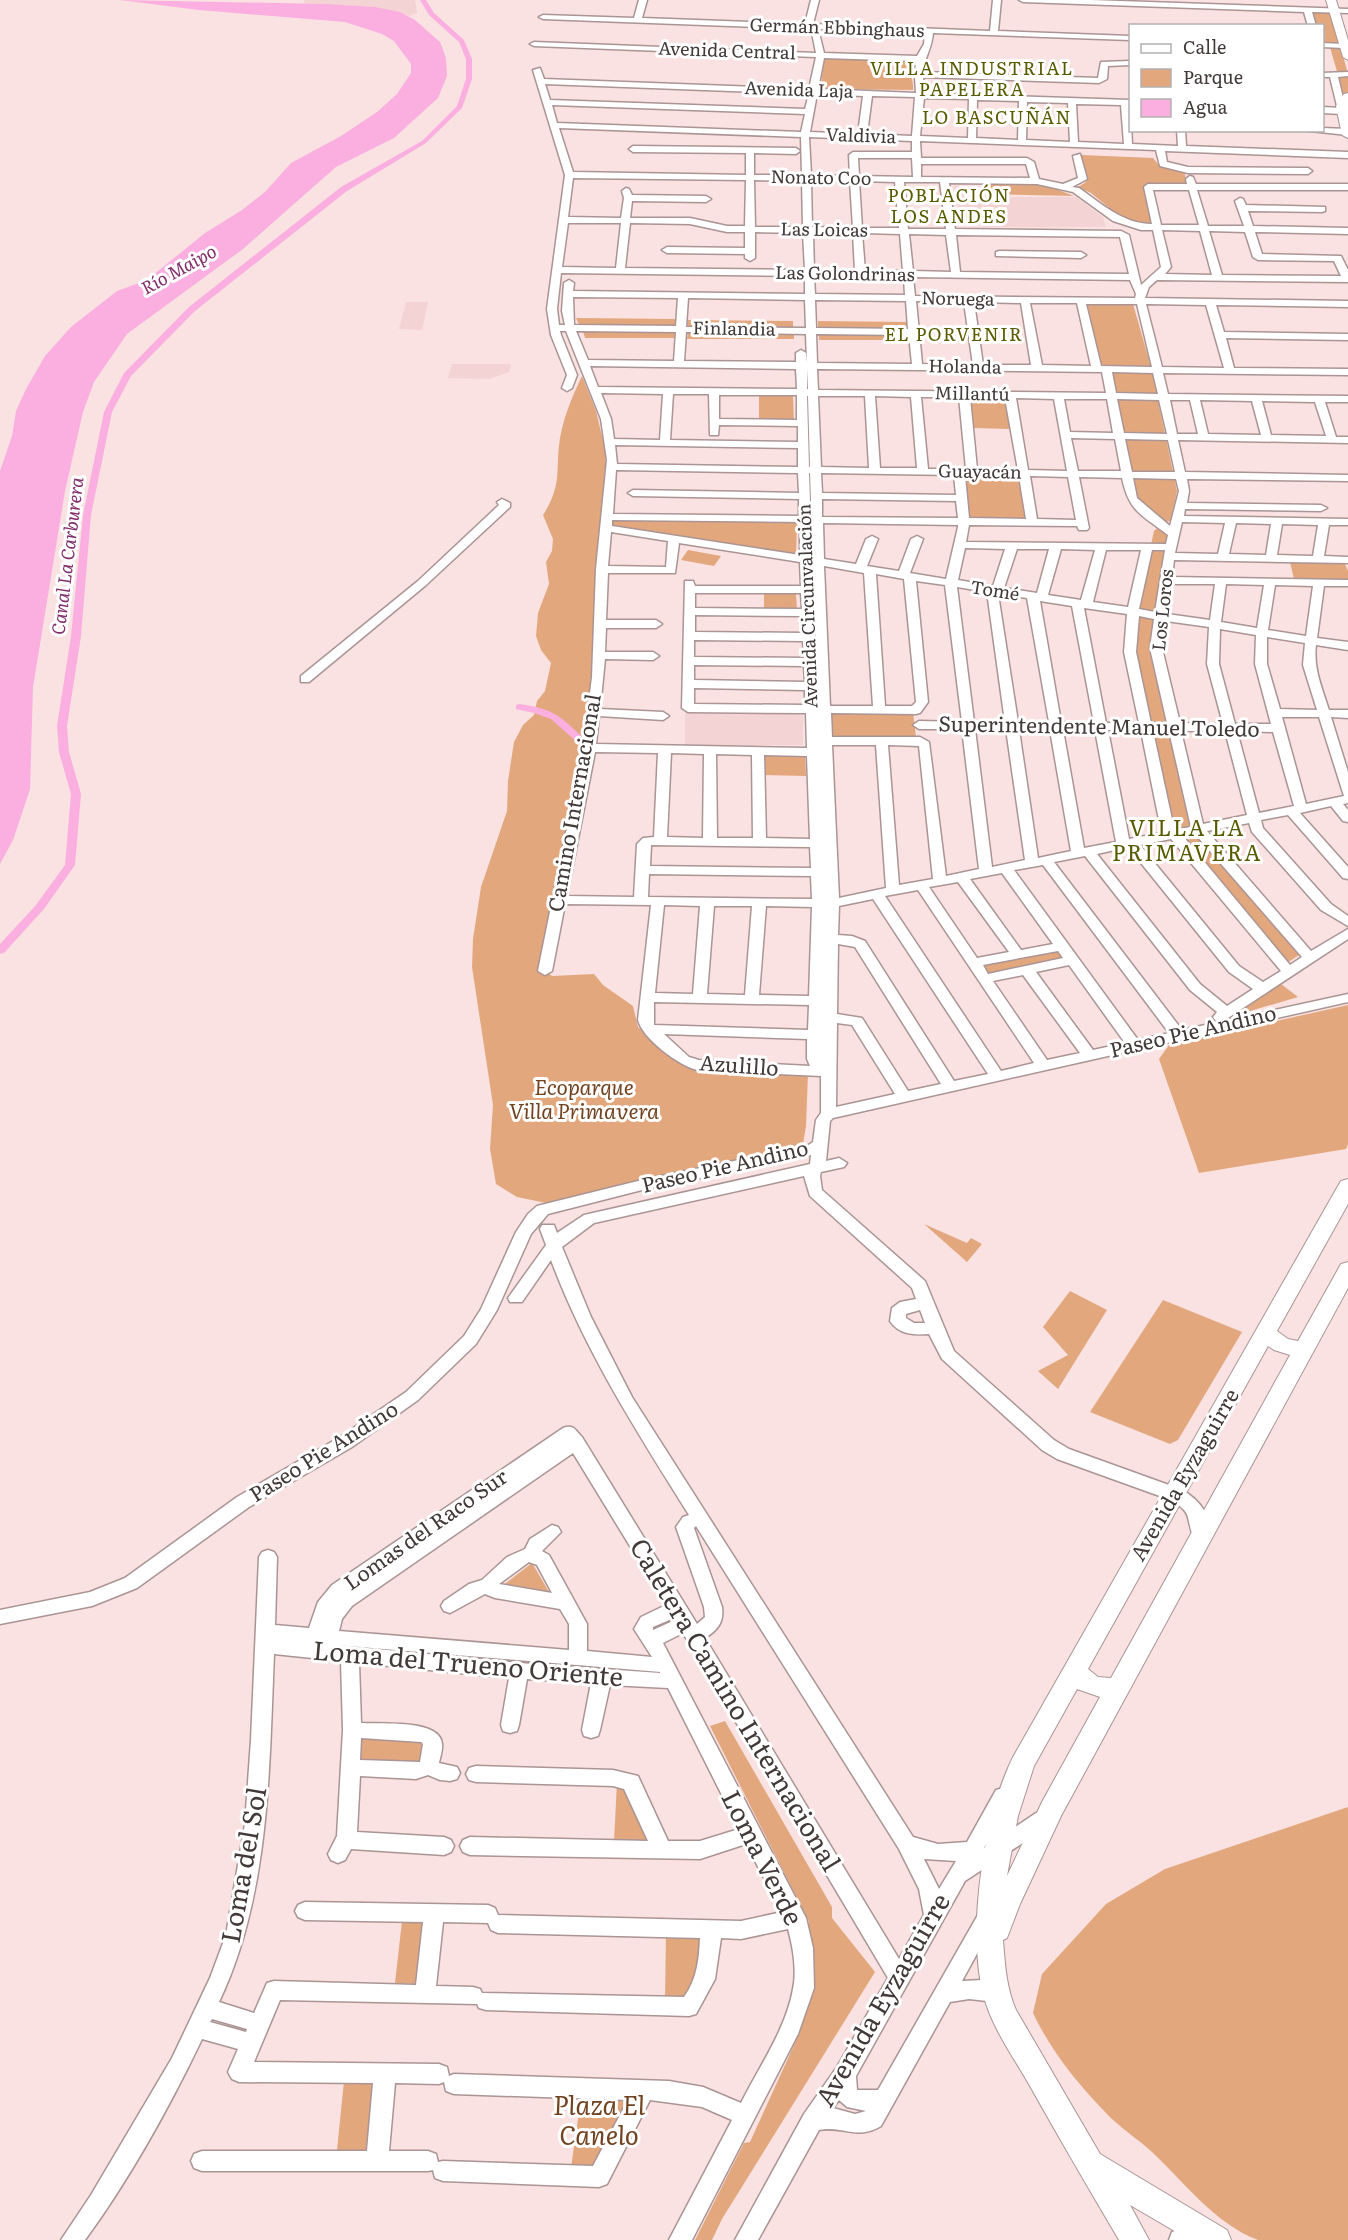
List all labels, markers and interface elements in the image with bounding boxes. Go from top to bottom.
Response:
street label: Germán Ebbinghaus [749,10,925,43]
legend [1129,24,1324,132]
text: Calle [1183,33,1226,60]
street label: Avenida Central [658,34,796,65]
district label: VILLA INDUSTRIAL PAPELERA [870,54,1074,102]
text: Parque [1183,63,1243,90]
street label: Avenida Laja [744,73,854,104]
text: Agua [1183,93,1228,120]
district label: LO BASCUÑÁN [922,103,1072,130]
street label: Valdivia [825,120,897,149]
street label: Nonato Coo [771,162,872,191]
district label: POBLACIÓN LOS ANDES [888,181,1010,229]
street label: Las Loicas [780,214,868,243]
water label: Río Maipo [136,237,221,301]
street label: Las Golondrinas [775,258,915,287]
street label: Noruega [921,283,995,312]
street label: Finlandia [692,313,776,342]
district label: EL PORVENIR [884,320,1024,347]
street label: Holanda [928,351,1002,380]
street label: Millantú [934,378,1010,407]
street label: Guayacán [938,456,1022,485]
water label: Canal La Carburera [43,475,90,636]
street label: Avenida Circunvalación [789,503,824,709]
street label: Los Loros [1144,568,1179,652]
street label: Tomé [969,572,1022,607]
street label: Camino Internacional [538,691,607,914]
street label: Superintendente Manuel Toledo [938,706,1260,743]
district label: VILLA LA PRIMAVERA [1112,810,1262,868]
street label: Paseo Pie Andino [1106,995,1279,1064]
street label: Azulillo [699,1045,780,1082]
park label: Ecoparque Villa Primavera [509,1070,659,1125]
street label: Paseo Pie Andino [638,1130,811,1199]
street label: Avenida Eyzaguirre [1121,1382,1245,1566]
street label: Paseo Pie Andino [242,1392,403,1508]
street label: Lomas del Raco Sur [336,1460,513,1596]
street label: Caletera Camino Internacional [622,1530,852,1878]
street label: Loma del Trueno Oriente [312,1629,625,1694]
street label: Loma del Sol [209,1783,274,1946]
street label: Loma Verde [713,1783,815,1931]
street label: Avenida Eyzaguirre [804,1885,958,2113]
park label: Plaza El Canelo [553,2084,646,2153]

